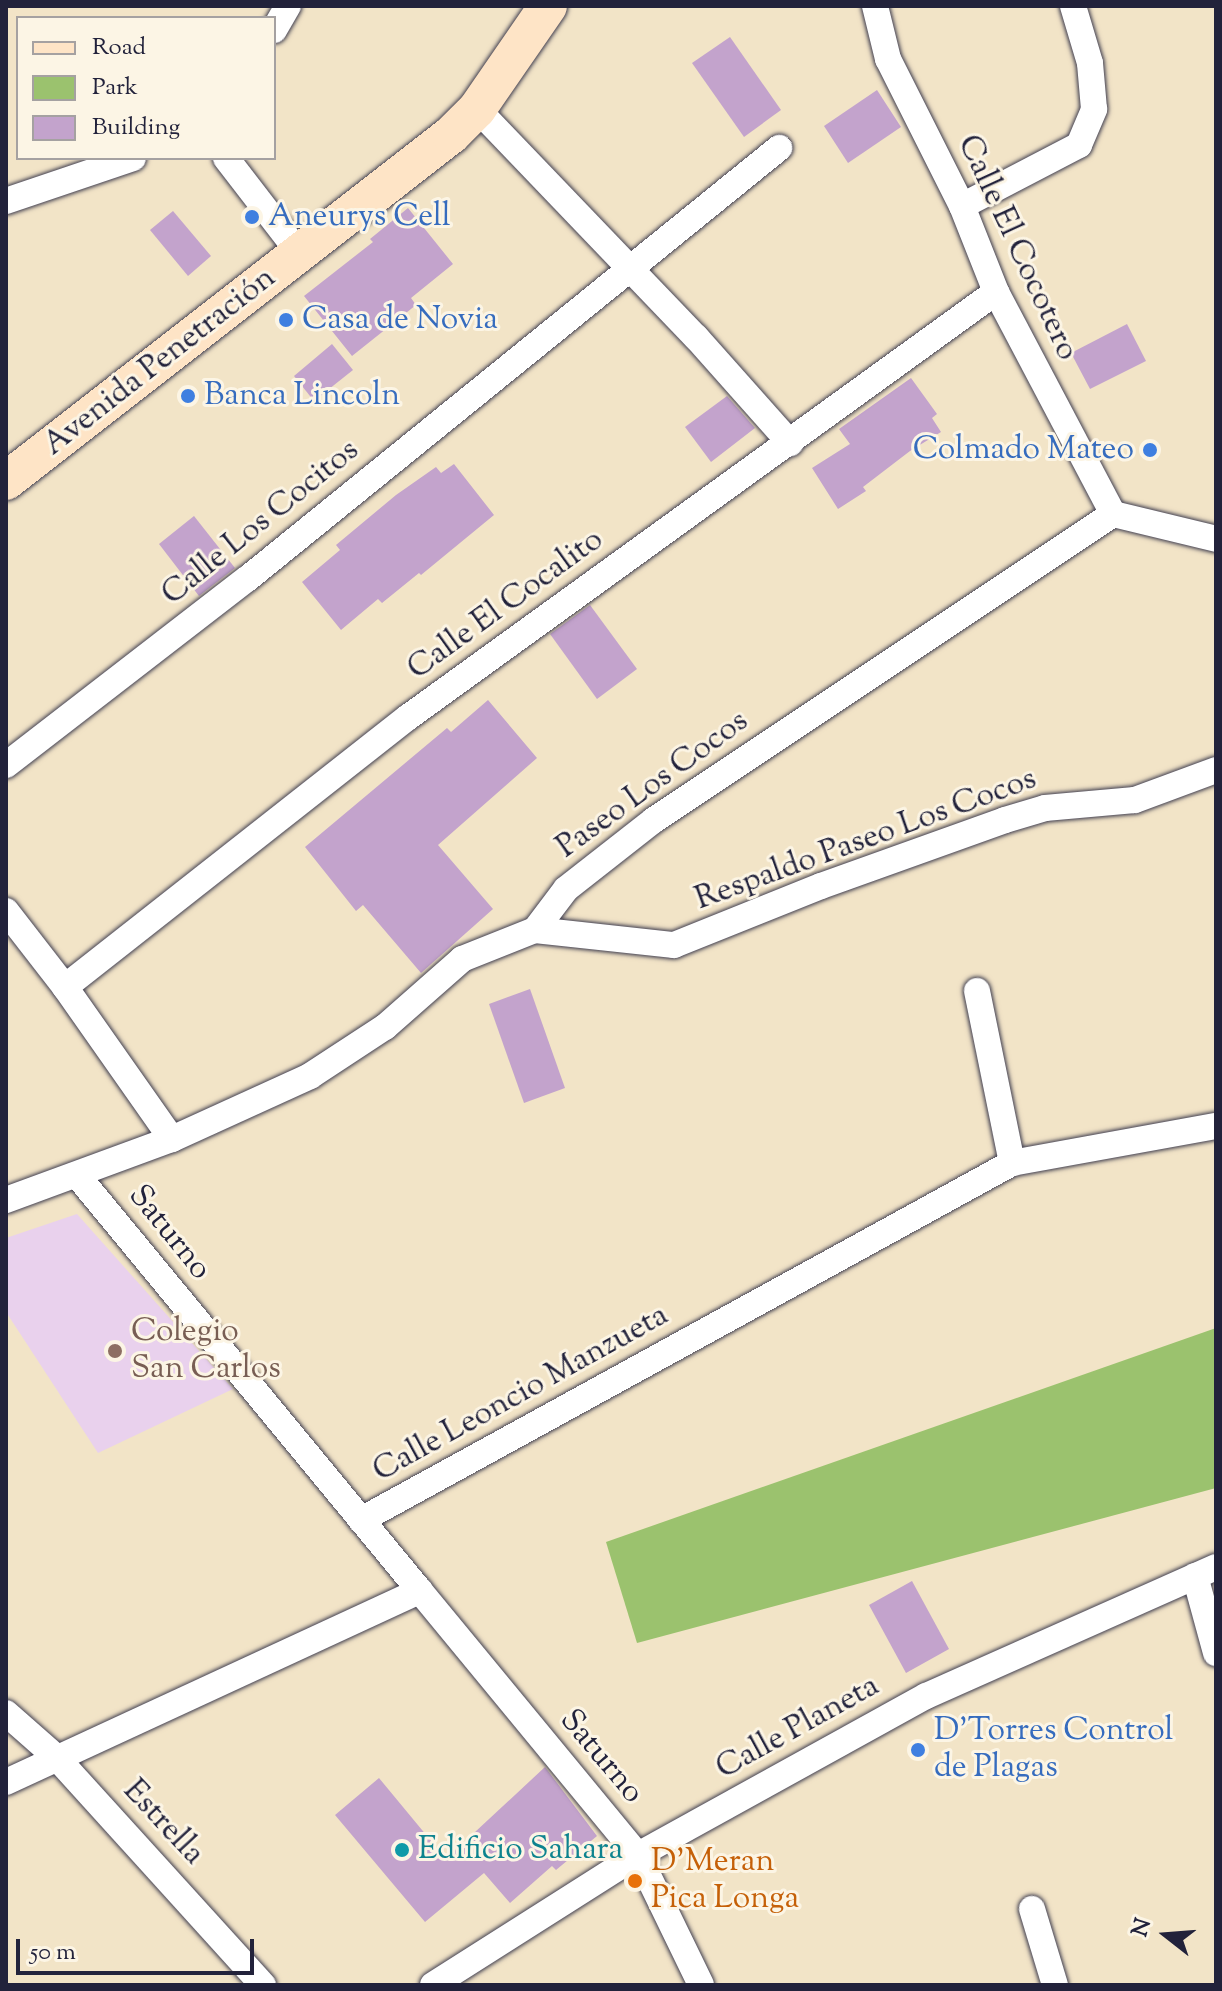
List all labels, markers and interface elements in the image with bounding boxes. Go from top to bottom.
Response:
legend [16,16,276,160]
text: Road [92,31,146,65]
text: Park [92,71,138,105]
text: Building [92,111,180,145]
street label: Calle El Cocotero [948,129,1086,367]
place label: Aneurys Cell [268,198,451,236]
marker: Aneurys Cell [243,208,261,226]
street label: Avenida Penetración [36,259,284,465]
place label: Casa de Novia [302,301,498,339]
marker: Casa de Novia [277,311,295,329]
place label: Banca Lincoln [204,377,400,415]
marker: Banca Lincoln [179,387,197,405]
place label: Colmado Mateo [913,431,1134,469]
street label: Calle Los Cocitos [155,432,367,614]
marker: Colmado Mateo [1141,441,1159,459]
street label: Calle El Cocalito [401,521,611,689]
street label: Paseo Los Cocos [550,703,756,867]
street label: Respaldo Paseo Los Cocos [690,760,1042,920]
street label: Saturno [119,1178,219,1288]
street label: Calle Leoncio Manzueta [367,1297,675,1491]
place label: Colegio San Carlos [131,1314,281,1389]
marker: Colegio San Carlos [106,1342,124,1360]
street label: Calle Planeta [710,1668,886,1788]
street label: Saturno [551,1702,651,1812]
place label: D'Torres Control de Plagas [934,1713,1173,1788]
marker: D'Torres Control de Plagas [909,1741,927,1759]
street label: Estrella [114,1773,212,1873]
place label: Edificio Sahara [418,1831,623,1869]
marker: Edificio Sahara [393,1841,411,1859]
place label: D'Meran Pica Longa [651,1844,799,1919]
marker: D'Meran Pica Longa [626,1872,644,1890]
north arrow [1126,1895,1206,1975]
text: N [1125,1915,1161,1941]
scale bar [20,1923,258,1973]
text: 50 m [30,1936,76,1970]

